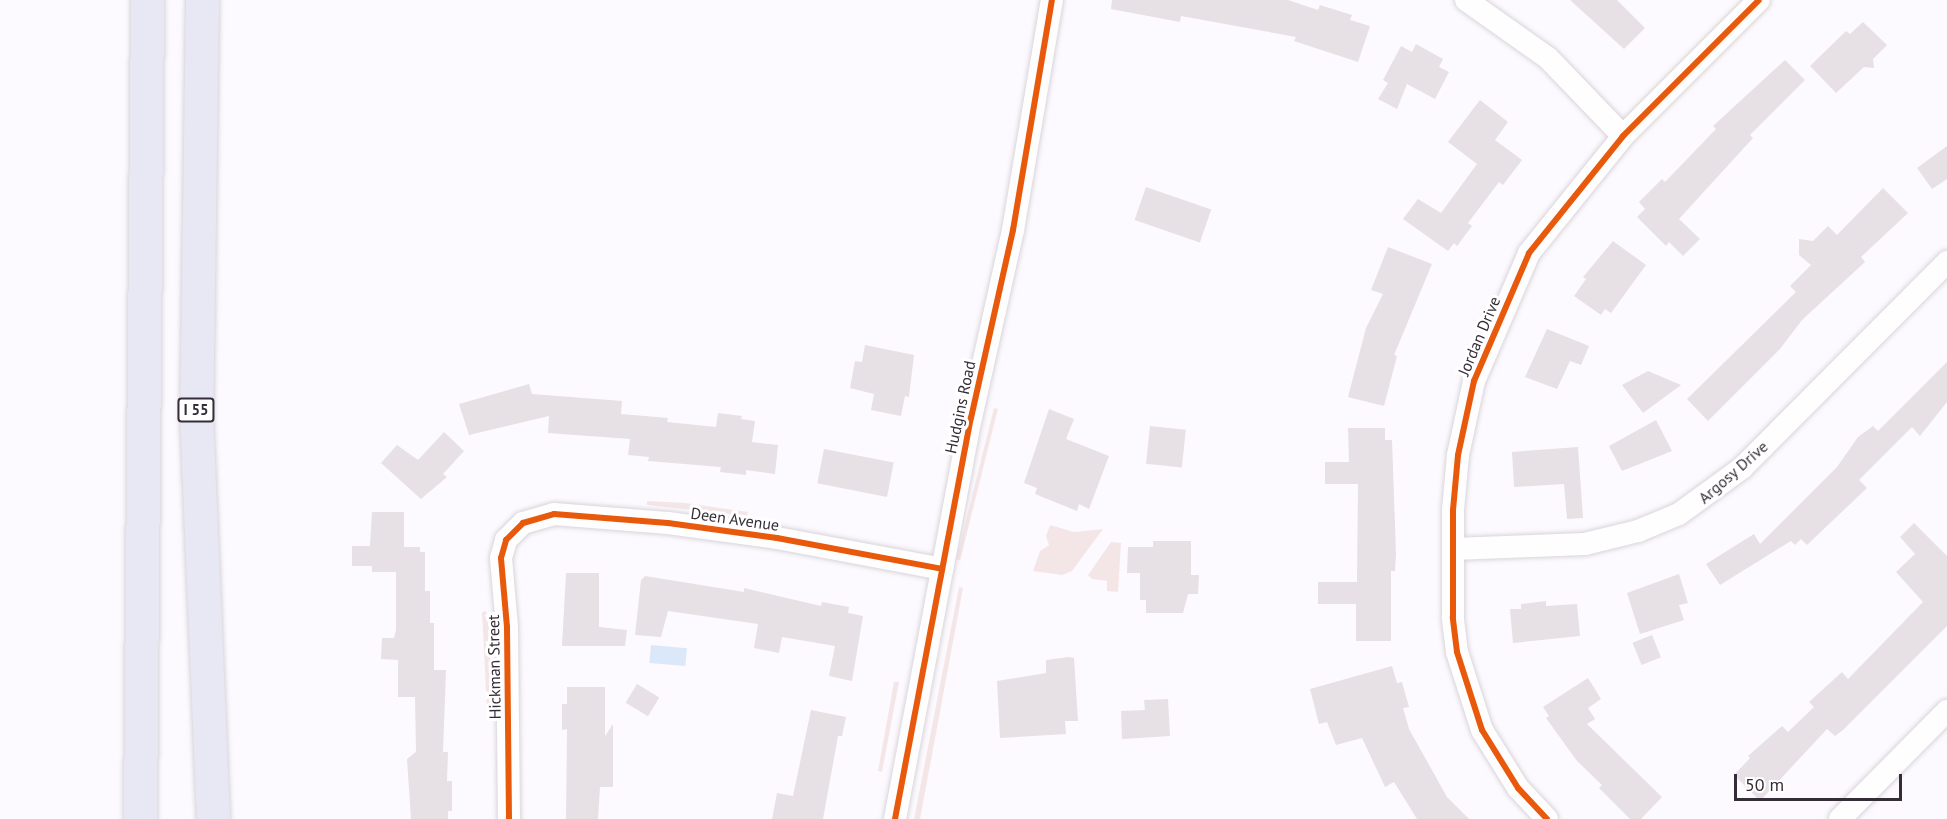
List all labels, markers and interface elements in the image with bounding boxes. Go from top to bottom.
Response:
street label: Jordan Drive [1454,294,1504,378]
street label: Hudgins Road [941,359,979,455]
road number: I 55 [176,398,216,422]
street label: Argosy Drive [1694,436,1772,508]
street label: Deen Avenue [689,503,781,535]
street label: Hickman Street [483,614,505,720]
scale bar [1737,762,1905,800]
text: 50 m [1745,773,1784,796]

